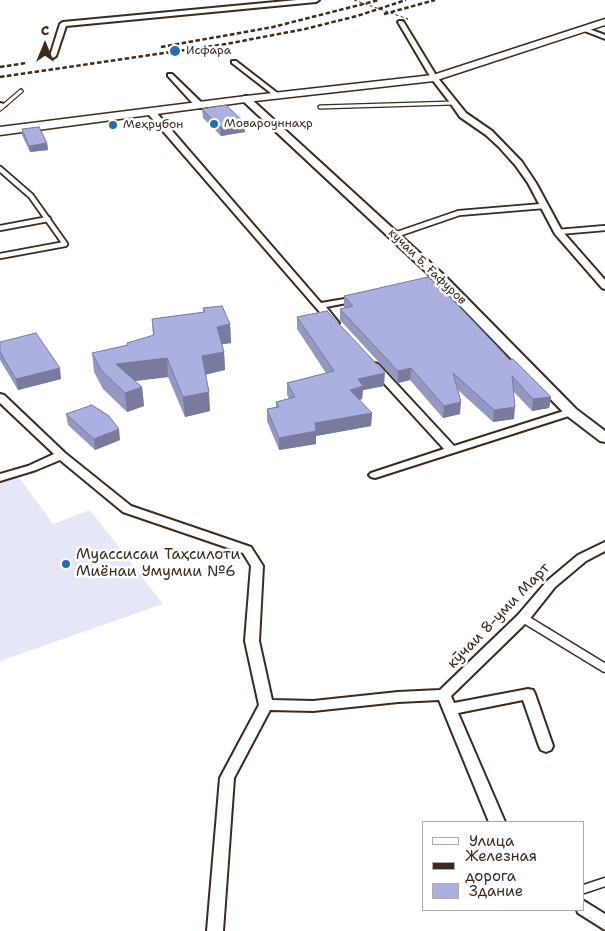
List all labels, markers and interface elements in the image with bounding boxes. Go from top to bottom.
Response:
north arrow [20,20,70,70]
text: С [41,21,49,39]
marker: Исфара [168,44,182,58]
place label: Исфара [186,44,231,58]
place label: Мовароуннаҳр [224,117,313,131]
place label: Меҳрубон [123,118,183,132]
marker: Мовароуннаҳр [208,118,220,130]
marker: Меҳрубон [107,119,119,131]
street label: кучаи Б. Ғафуров [385,226,469,308]
place label: Муассисаи Таҳсилоти Миёнаи Умумии №6 [76,546,240,581]
marker: Муассисаи Таҳсилоти Миёнаи Умумии №6 [60,558,72,570]
street label: кӯчаи 8-уми Март [444,559,554,673]
legend [422,821,585,911]
text: Улица [469,831,514,851]
text: Железная дорога [465,846,537,886]
text: Здание [469,881,523,901]

